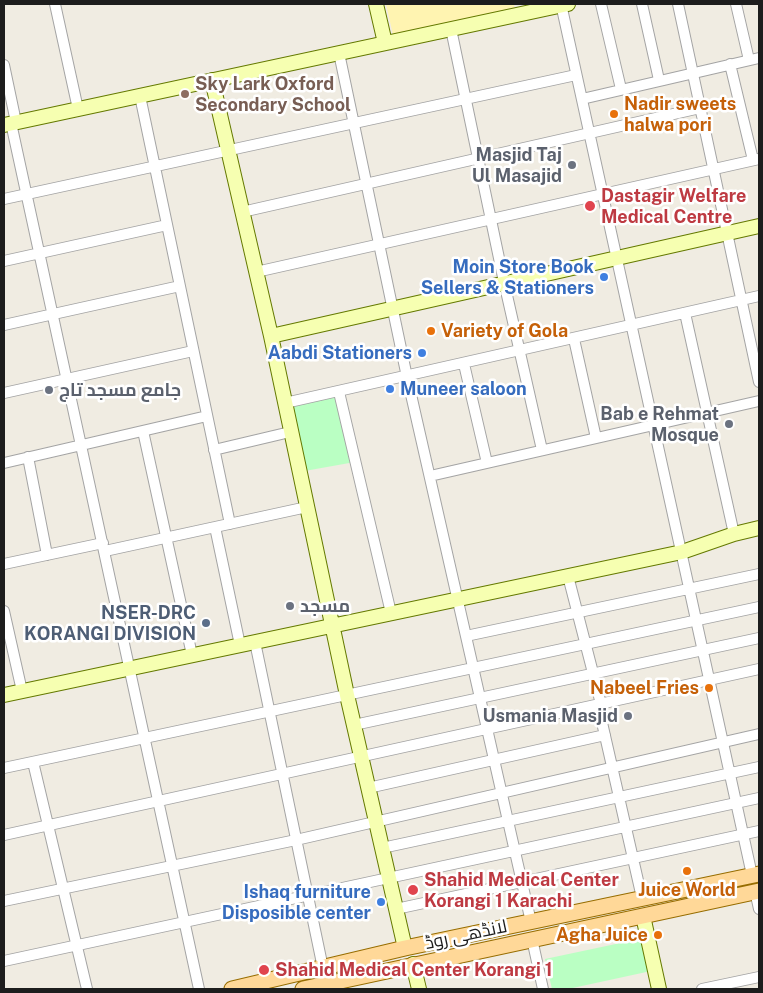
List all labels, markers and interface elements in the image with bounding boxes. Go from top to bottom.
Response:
place label: Sky Lark Oxford Secondary School [195,73,351,116]
marker: Sky Lark Oxford Secondary School [179,88,191,100]
place label: Nadir sweets halwa pori [624,93,736,136]
marker: Nadir sweets halwa pori [608,108,620,120]
place label: Masjid Taj Ul Masajid [472,144,562,186]
marker: Masjid Taj Ul Masajid [566,159,578,171]
place label: Dastagir Welfare Medical Centre [601,185,746,228]
marker: Dastagir Welfare Medical Centre [583,199,597,213]
place label: Moin Store Book Sellers & Stationers [421,256,594,298]
marker: Moin Store Book Sellers & Stationers [598,271,610,283]
place label: Variety of Gola [441,320,568,342]
marker: Variety of Gola [425,325,437,337]
place label: Aabdi Stationers [268,342,412,364]
marker: Aabdi Stationers [416,347,428,359]
place label: Muneer saloon [400,378,527,400]
place label: جامع مسجد تاج [59,379,181,401]
marker: Muneer saloon [384,383,396,395]
marker: جامع مسجد تاج [43,384,55,396]
place label: Bab e Rehmat Mosque [600,403,719,446]
marker: Bab e Rehmat Mosque [723,418,735,430]
place label: مسجد [300,595,350,617]
marker: مسجد [284,600,296,612]
place label: NSER-DRC KORANGI DIVISION [24,602,196,644]
marker: NSER-DRC KORANGI DIVISION [200,617,212,629]
place label: Nabeel Fries [590,677,699,699]
marker: Nabeel Fries [703,682,715,694]
place label: Usmania Masjid [482,705,618,727]
marker: Usmania Masjid [622,710,634,722]
marker: Juice World [681,865,693,877]
place label: Shahid Medical Center Korangi 1 Karachi [424,869,619,912]
place label: Juice World [638,879,736,901]
place label: Ishaq furniture Disposible center [222,881,371,924]
marker: Shahid Medical Center Korangi 1 Karachi [406,883,420,897]
marker: Ishaq furniture Disposible center [375,896,387,908]
street label: لانڈھی روڈ [423,916,509,954]
place label: Agha Juice [556,924,648,946]
marker: Agha Juice [652,929,664,941]
place label: Shahid Medical Center Korangi 1 [275,959,553,981]
marker: Shahid Medical Center Korangi 1 [257,963,271,977]

